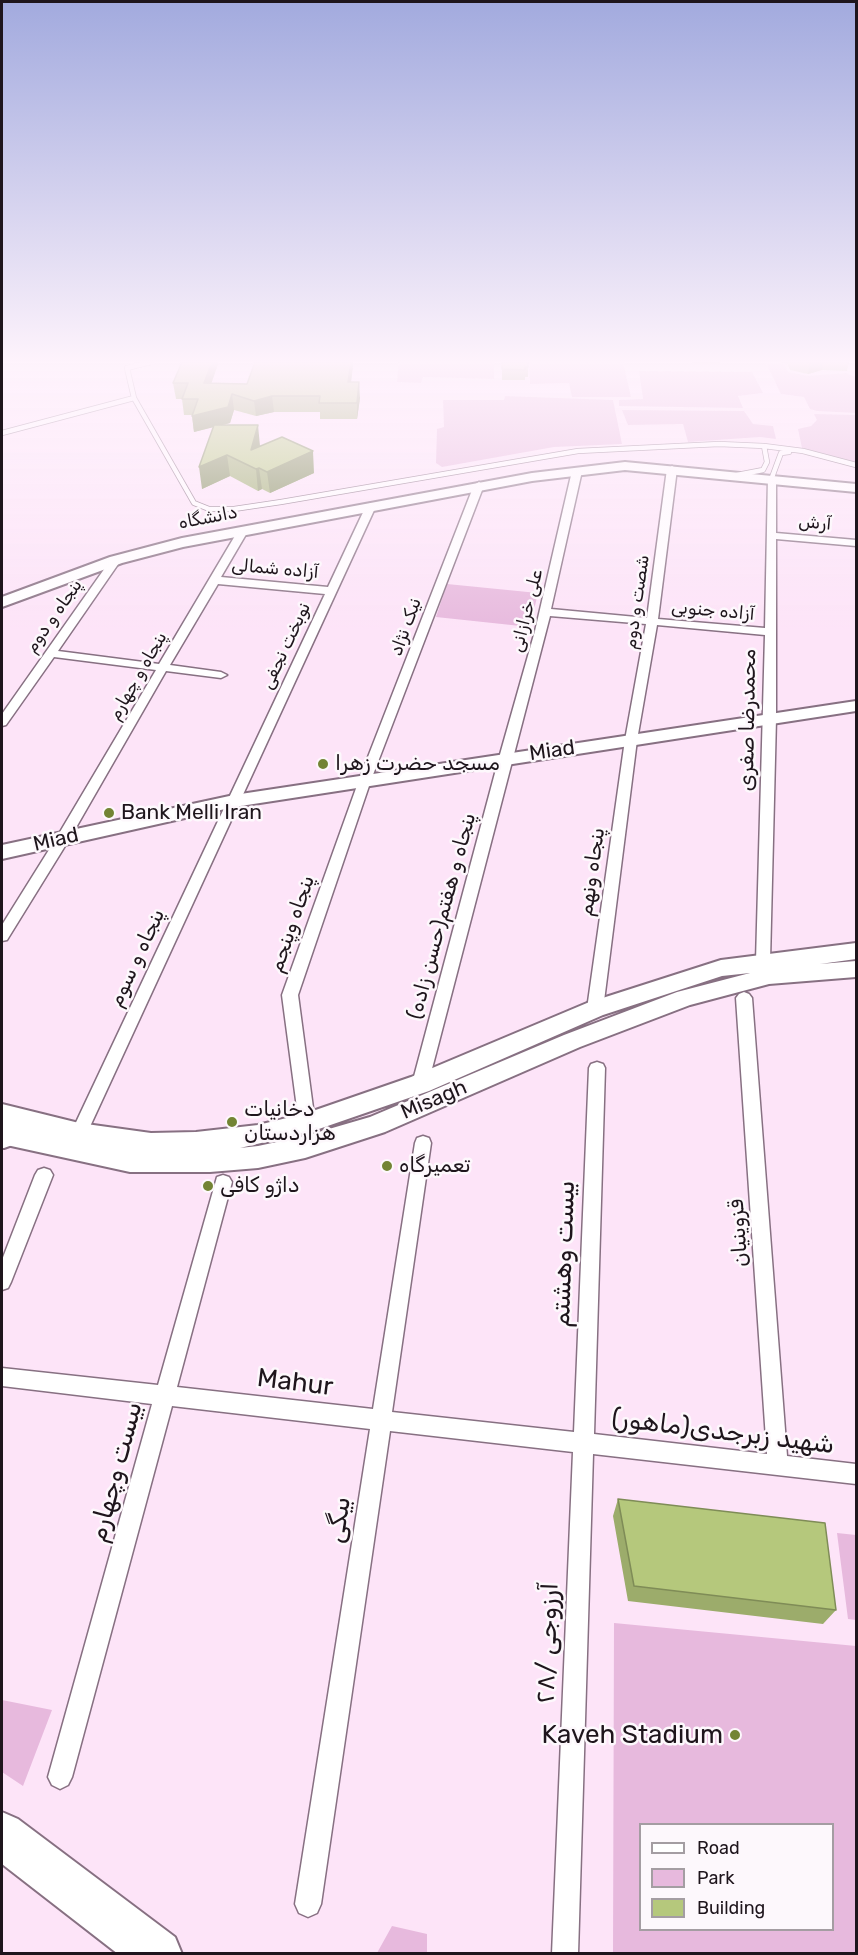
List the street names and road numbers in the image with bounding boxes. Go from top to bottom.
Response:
street label: دانشگاه [177,502,239,534]
street label: آرش [798,511,832,535]
street label: آزاده شمالی [230,554,320,584]
street label: شصت و دوم [620,554,654,650]
street label: علی خرازانی [506,567,548,655]
street label: پنجاه و دوم [21,575,87,657]
street label: نیک نژاد [386,595,426,659]
street label: آزاده جنوبی [670,597,756,625]
street label: نوبخت نجفی [256,599,316,693]
street label: پنجاه و چهارم [104,628,172,724]
street label: محمدرضا صفری [734,649,762,791]
street label: Miad [528,735,576,767]
street label: (حسن زاده)پنجاه و هفتم [402,810,482,1022]
street label: Miad [31,823,81,857]
street label: پنجاه ونهم [573,826,611,918]
street label: پنجاه وپنجم [264,872,320,976]
street label: پنجاه و سوم [103,905,171,1011]
street label: Misagh [397,1075,471,1125]
street label: بیست وهشتم [546,1180,582,1328]
street label: قزوینیان [724,1198,754,1268]
street label: Mahur [255,1363,335,1403]
street label: بیست وچهارم [82,1399,150,1545]
street label: شهید زبرجدی(ماهور) [610,1403,836,1461]
street label: بیگی [320,1494,358,1546]
street label: آرزوجی /۲۸ [530,1582,566,1704]

